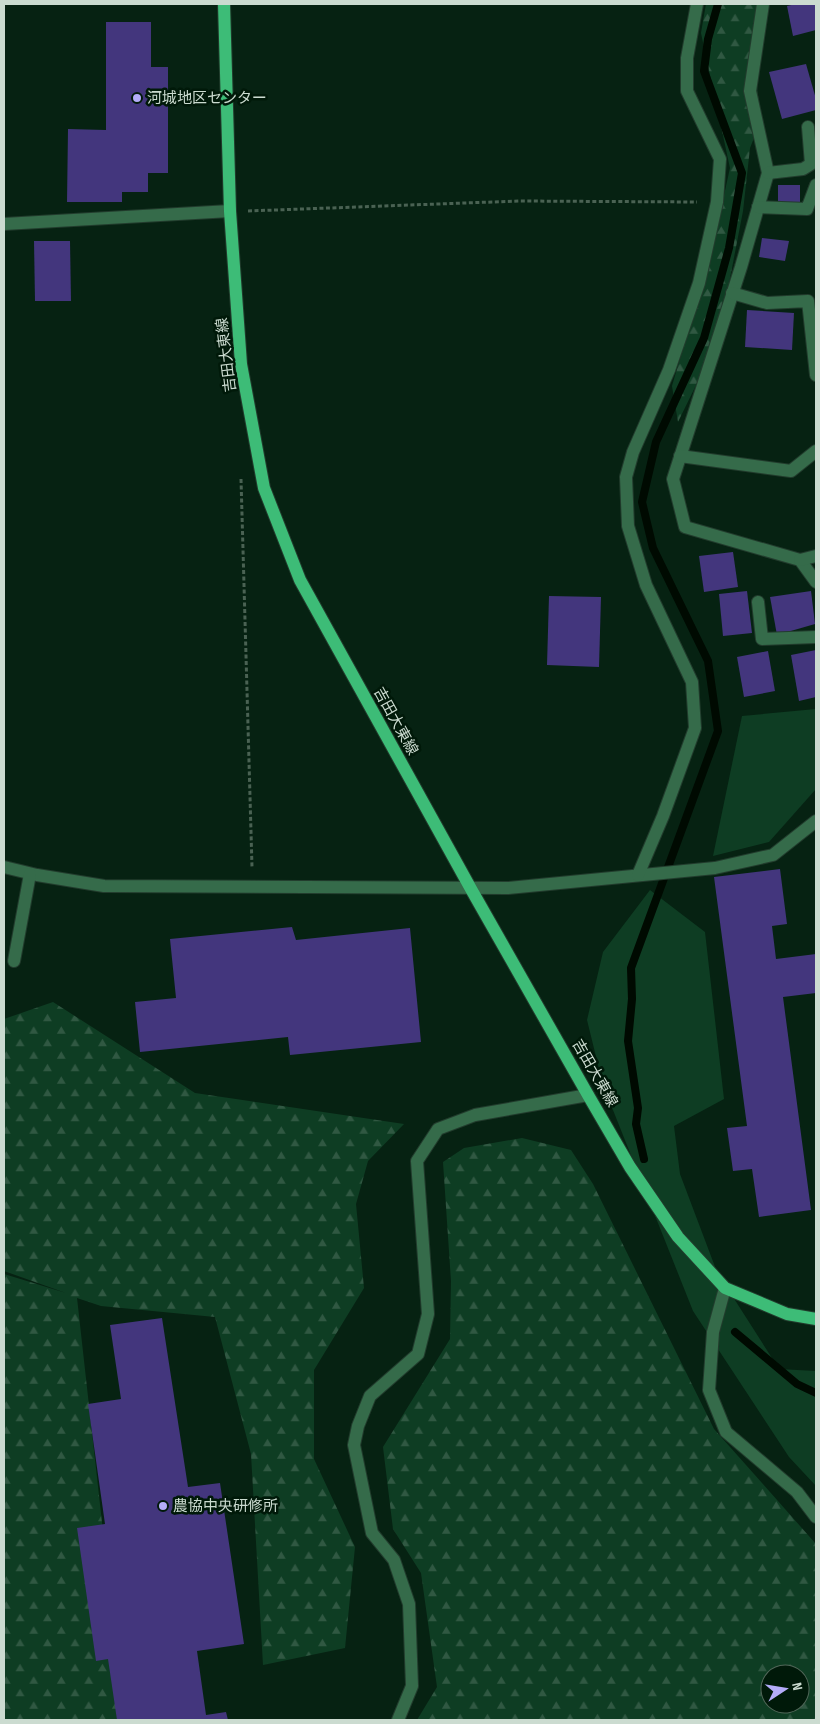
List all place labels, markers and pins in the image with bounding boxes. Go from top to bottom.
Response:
place label: 河城地区センター [147,89,267,108]
marker: 河城地区センター [131,92,143,104]
place label: 農協中央研修所 [173,1497,278,1516]
marker: 農協中央研修所 [157,1500,169,1512]

